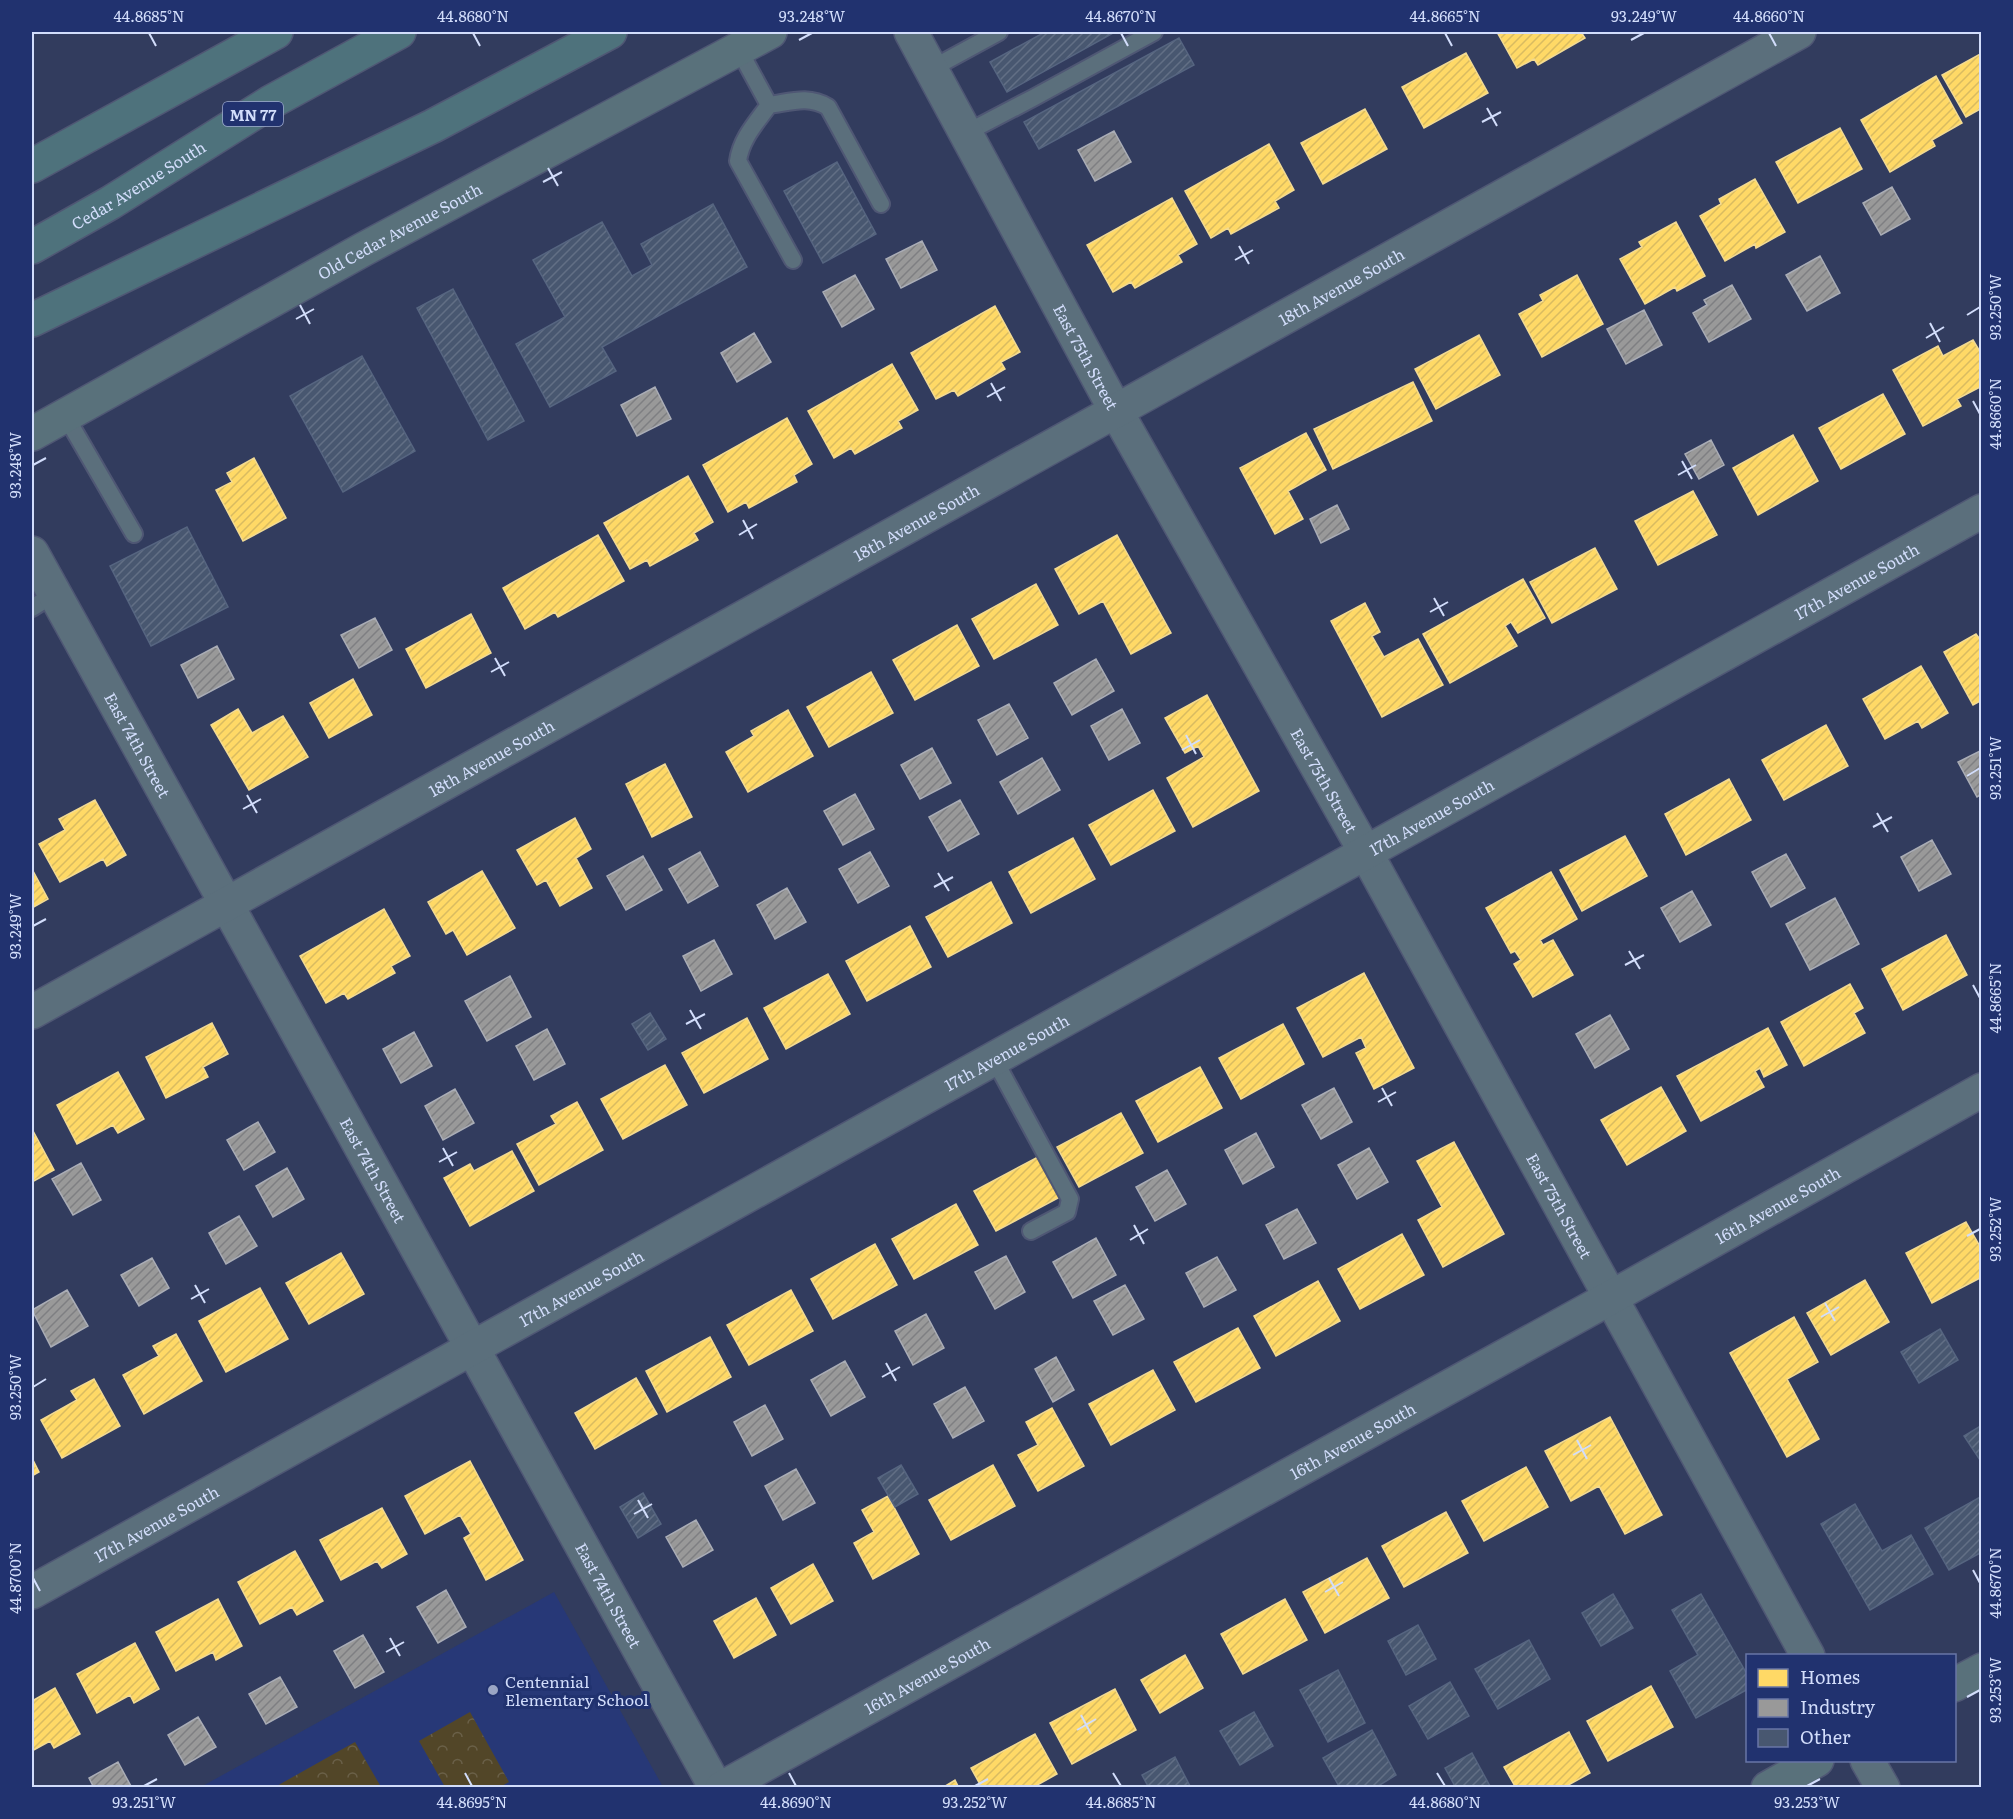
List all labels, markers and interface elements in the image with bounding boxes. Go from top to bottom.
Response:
text: 44.8685°N [113,4,185,27]
text: 44.8680°N [437,4,509,27]
text: 93.248°W [779,4,846,27]
text: 44.8670°N [1085,4,1157,27]
text: 44.8665°N [1410,4,1480,27]
text: 93.249°W [1611,4,1678,27]
text: 44.8660°N [1733,4,1805,27]
road number: MN 77 [223,102,283,126]
street label: Cedar Avenue South [66,134,210,235]
street label: Old Cedar Avenue South [313,176,486,285]
street label: 18th Avenue South [1274,241,1409,331]
text: 93.250°W [1983,273,2006,340]
street label: East 75th Street [1048,299,1125,414]
text: 44.8660°N [1983,378,2006,450]
text: 93.248°W [3,431,26,498]
street label: 18th Avenue South [849,477,984,566]
street label: 17th Avenue South [1790,536,1924,625]
street label: East 74th Street [99,687,177,802]
street label: 18th Avenue South [424,713,559,802]
street label: East 75th Street [1285,723,1364,838]
text: 93.251°W [1983,736,2006,800]
street label: 17th Avenue South [1365,772,1499,861]
text: 93.249°W [3,892,26,959]
text: 44.8665°N [1983,963,2006,1033]
street label: 17th Avenue South [939,1007,1073,1096]
street label: East 74th Street [335,1113,413,1227]
street label: East 75th Street [1521,1148,1599,1263]
street label: 16th Avenue South [1710,1159,1845,1249]
text: 93.252°W [1983,1196,2006,1261]
street label: 17th Avenue South [514,1243,648,1332]
text: 93.250°W [3,1353,26,1420]
street label: 16th Avenue South [1285,1396,1420,1485]
street label: 17th Avenue South [89,1479,223,1567]
street label: East 74th Street [570,1538,648,1652]
text: 44.8700°N [3,1542,26,1614]
text: 44.8670°N [1983,1547,2006,1619]
street label: 16th Avenue South [860,1630,995,1719]
legend [1746,1654,1956,1762]
text: 93.253°W [1983,1657,2006,1723]
text: Homes [1800,1663,1860,1690]
place label: Centennial Elementary School [505,1669,649,1711]
marker: Centennial Elementary School [486,1683,500,1697]
text: Industry [1800,1693,1876,1720]
text: Other [1800,1723,1851,1750]
text: 93.251°W [112,1790,176,1813]
text: 44.8695°N [437,1790,507,1813]
text: 44.8690°N [760,1790,832,1813]
text: 93.252°W [943,1790,1008,1813]
text: 44.8685°N [1085,1790,1157,1813]
text: 44.8680°N [1409,1790,1481,1813]
text: 93.253°W [1774,1790,1840,1813]

